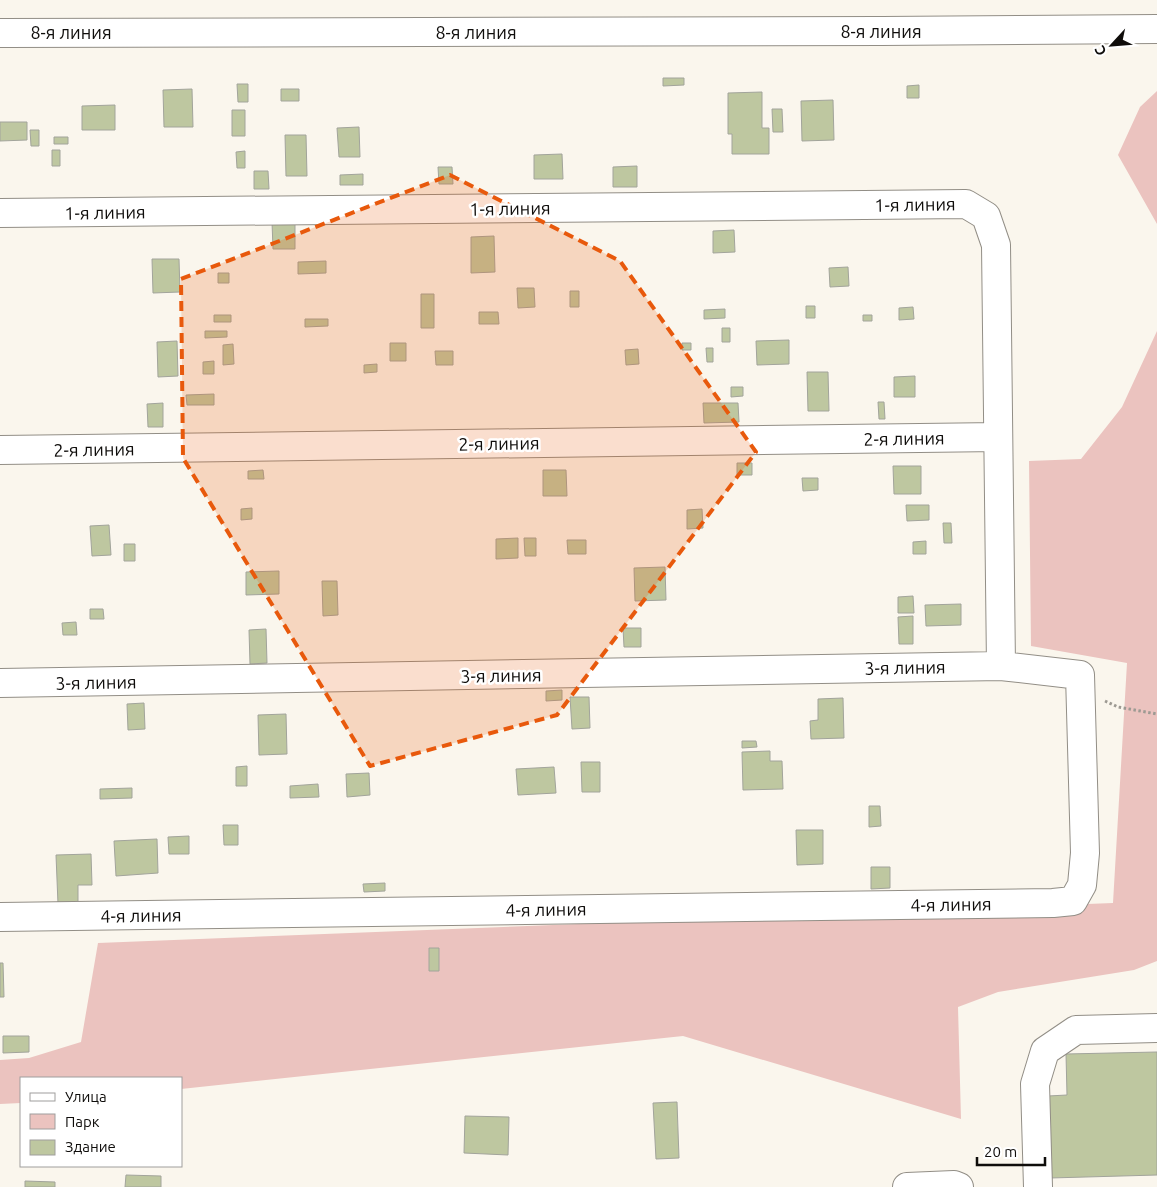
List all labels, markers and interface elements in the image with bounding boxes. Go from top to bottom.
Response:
north arrow [1087,20,1137,70]
street label: 8-я линия [840,21,922,41]
street label: 8-я линия [30,22,112,42]
street label: 8-я линия [435,22,517,42]
text: С [1091,43,1109,58]
street label: 1-я линия [874,193,956,215]
street label: 1-я линия [469,197,551,219]
street label: 1-я линия [64,201,146,223]
street label: 2-я линия [863,427,945,449]
street label: 2-я линия [458,432,540,454]
street label: 2-я линия [53,438,135,460]
street label: 3-я линия [864,656,946,678]
street label: 3-я линия [460,664,542,686]
street label: 3-я линия [55,671,137,693]
street label: 4-я линия [910,893,992,915]
street label: 4-я линия [505,898,587,920]
street label: 4-я линия [100,904,182,926]
legend [20,1077,182,1167]
text: Улица [65,1088,107,1105]
text: Парк [65,1113,100,1130]
scale bar [977,1134,1044,1166]
text: Здание [65,1138,116,1155]
text: 20 m [984,1143,1017,1160]

